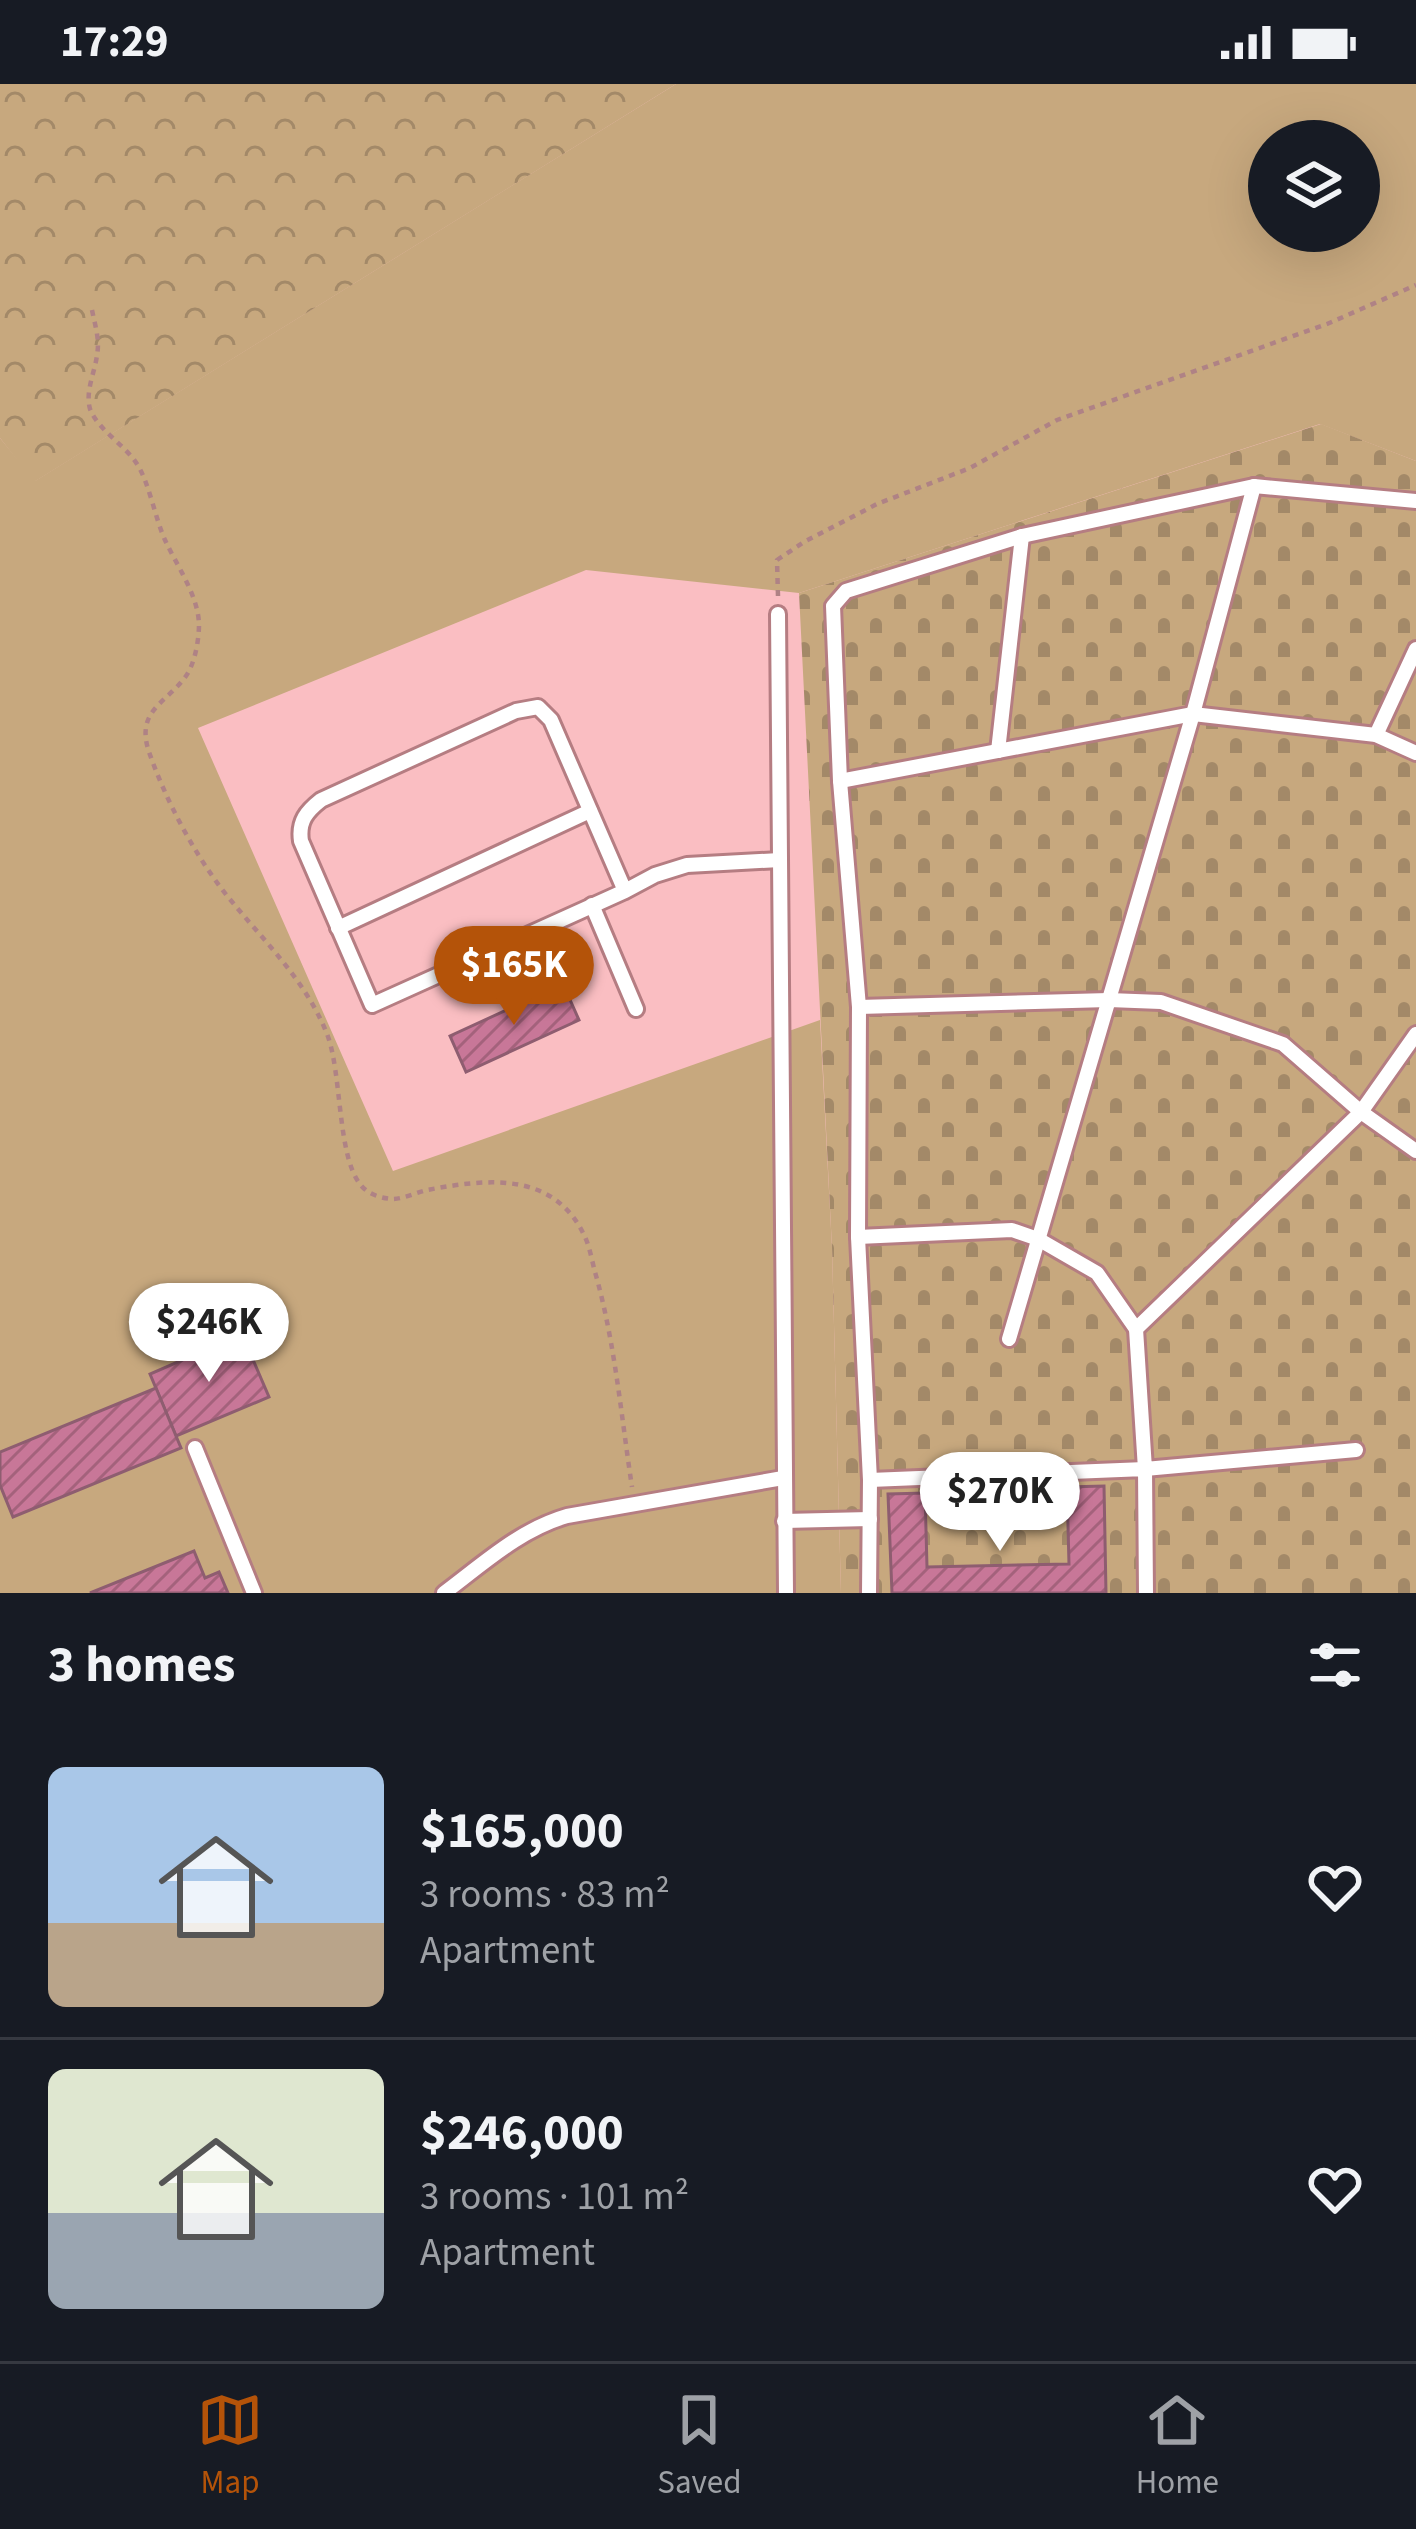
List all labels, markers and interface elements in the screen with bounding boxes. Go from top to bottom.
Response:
text: 17:29 [60,10,169,74]
map controls [1248,120,1380,252]
button: layers [1248,120,1380,252]
pin: $165K [430,926,598,1028]
text: $165K [461,937,567,993]
pin: $246K [125,1283,293,1385]
text: $246K [156,1294,262,1350]
pin: $270K [916,1452,1084,1554]
text: $270K [947,1463,1053,1519]
text: 3 homes [48,1629,235,1701]
icon: filters [1302,1632,1368,1698]
text: $165,000 [420,1795,624,1867]
icon: home [144,1815,288,1959]
icon: heart [1302,1854,1368,1920]
text: 3 rooms · 83 m² [420,1867,670,1923]
text: Apartment [420,1923,595,1979]
text: $246,000 [420,2097,624,2169]
icon: home [144,2117,288,2261]
icon: heart [1302,2156,1368,2222]
text: 3 rooms · 101 m² [420,2169,689,2225]
text: Apartment [420,2225,595,2281]
tab: Map [197,2387,263,2506]
tab: Saved [657,2387,742,2506]
tab: Home [1136,2387,1219,2506]

